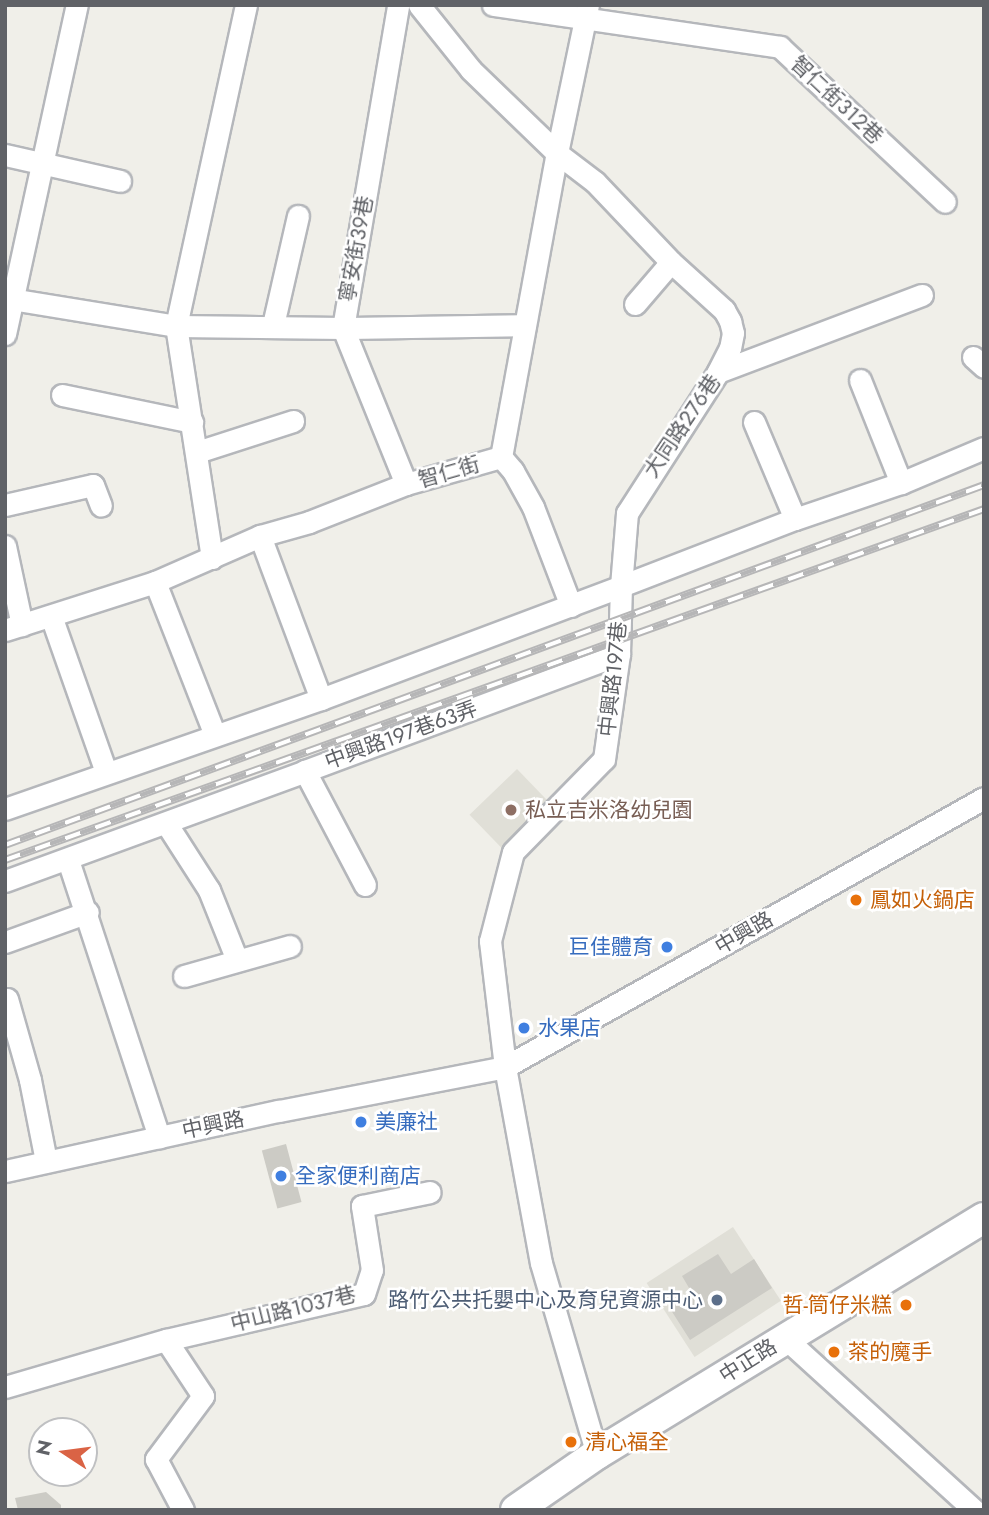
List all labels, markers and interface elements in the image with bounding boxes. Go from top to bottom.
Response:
street label: 智仁街312巷 [786,51,888,149]
street label: 寧安街39巷 [334,194,378,304]
street label: 大同路276巷 [638,370,726,482]
street label: 智仁街 [415,451,483,493]
street label: 中興路197巷 [594,620,632,738]
street label: 中興路197巷63弄 [321,696,481,774]
place label: 私立吉米洛幼兒園 [525,797,693,823]
marker: 私立吉米洛幼兒園 [503,802,519,818]
place label: 鳳如火鍋店 [870,887,975,913]
marker: 鳳如火鍋店 [848,892,864,908]
street label: 中興路 [710,906,778,960]
place label: 巨佳體育 [569,934,653,960]
marker: 巨佳體育 [659,939,675,955]
place label: 水果店 [538,1015,601,1041]
marker: 水果店 [516,1020,532,1036]
street label: 中興路 [180,1106,246,1144]
place label: 美廉社 [375,1109,438,1135]
marker: 美廉社 [353,1114,369,1130]
place label: 全家便利商店 [295,1163,421,1189]
marker: 全家便利商店 [273,1168,289,1184]
street label: 中山路1037巷 [228,1281,358,1337]
place label: 路竹公共托嬰中心及育兒資源中心 [388,1287,703,1313]
marker: 路竹公共托嬰中心及育兒資源中心 [709,1292,725,1308]
place label: 哲-筒仔米糕 [783,1292,892,1318]
marker: 哲-筒仔米糕 [898,1297,914,1313]
street label: 中正路 [715,1334,781,1388]
place label: 茶的魔手 [848,1339,932,1365]
marker: 茶的魔手 [826,1344,842,1360]
north arrow [28,1417,98,1487]
place label: 清心福全 [585,1429,669,1455]
marker: 清心福全 [563,1434,579,1450]
text: N [29,1437,59,1458]

